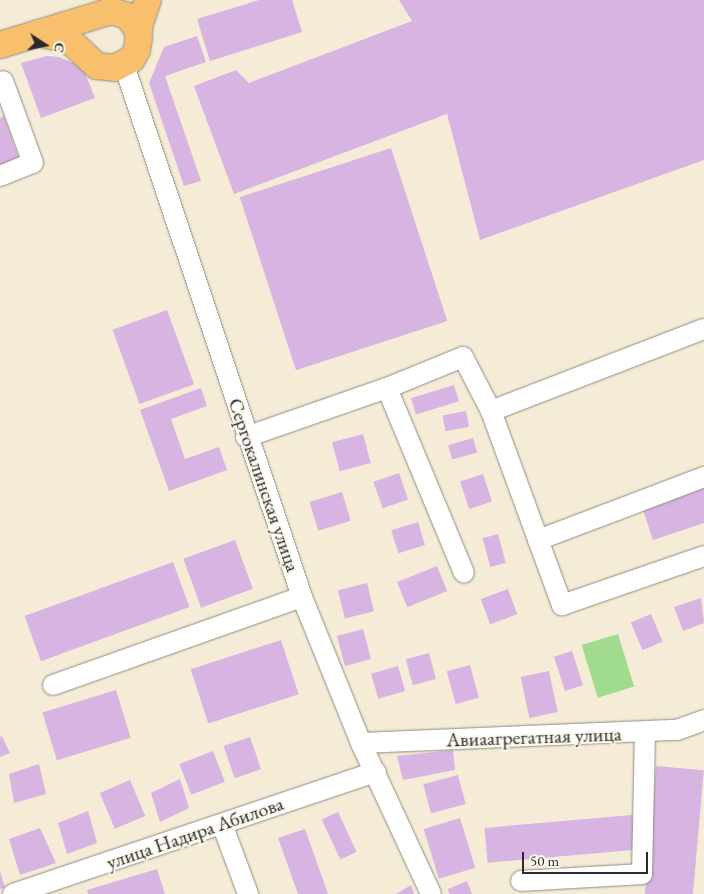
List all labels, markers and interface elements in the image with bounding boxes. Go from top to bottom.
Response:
north arrow [20,20,70,70]
text: С [50,41,70,54]
street label: Сергокалинская улица [223,395,305,575]
street label: Авиаагрегатная улица [446,722,622,752]
street label: улица Надира Абилова [103,791,287,875]
scale bar [524,842,650,874]
text: 50 m [530,851,559,870]

